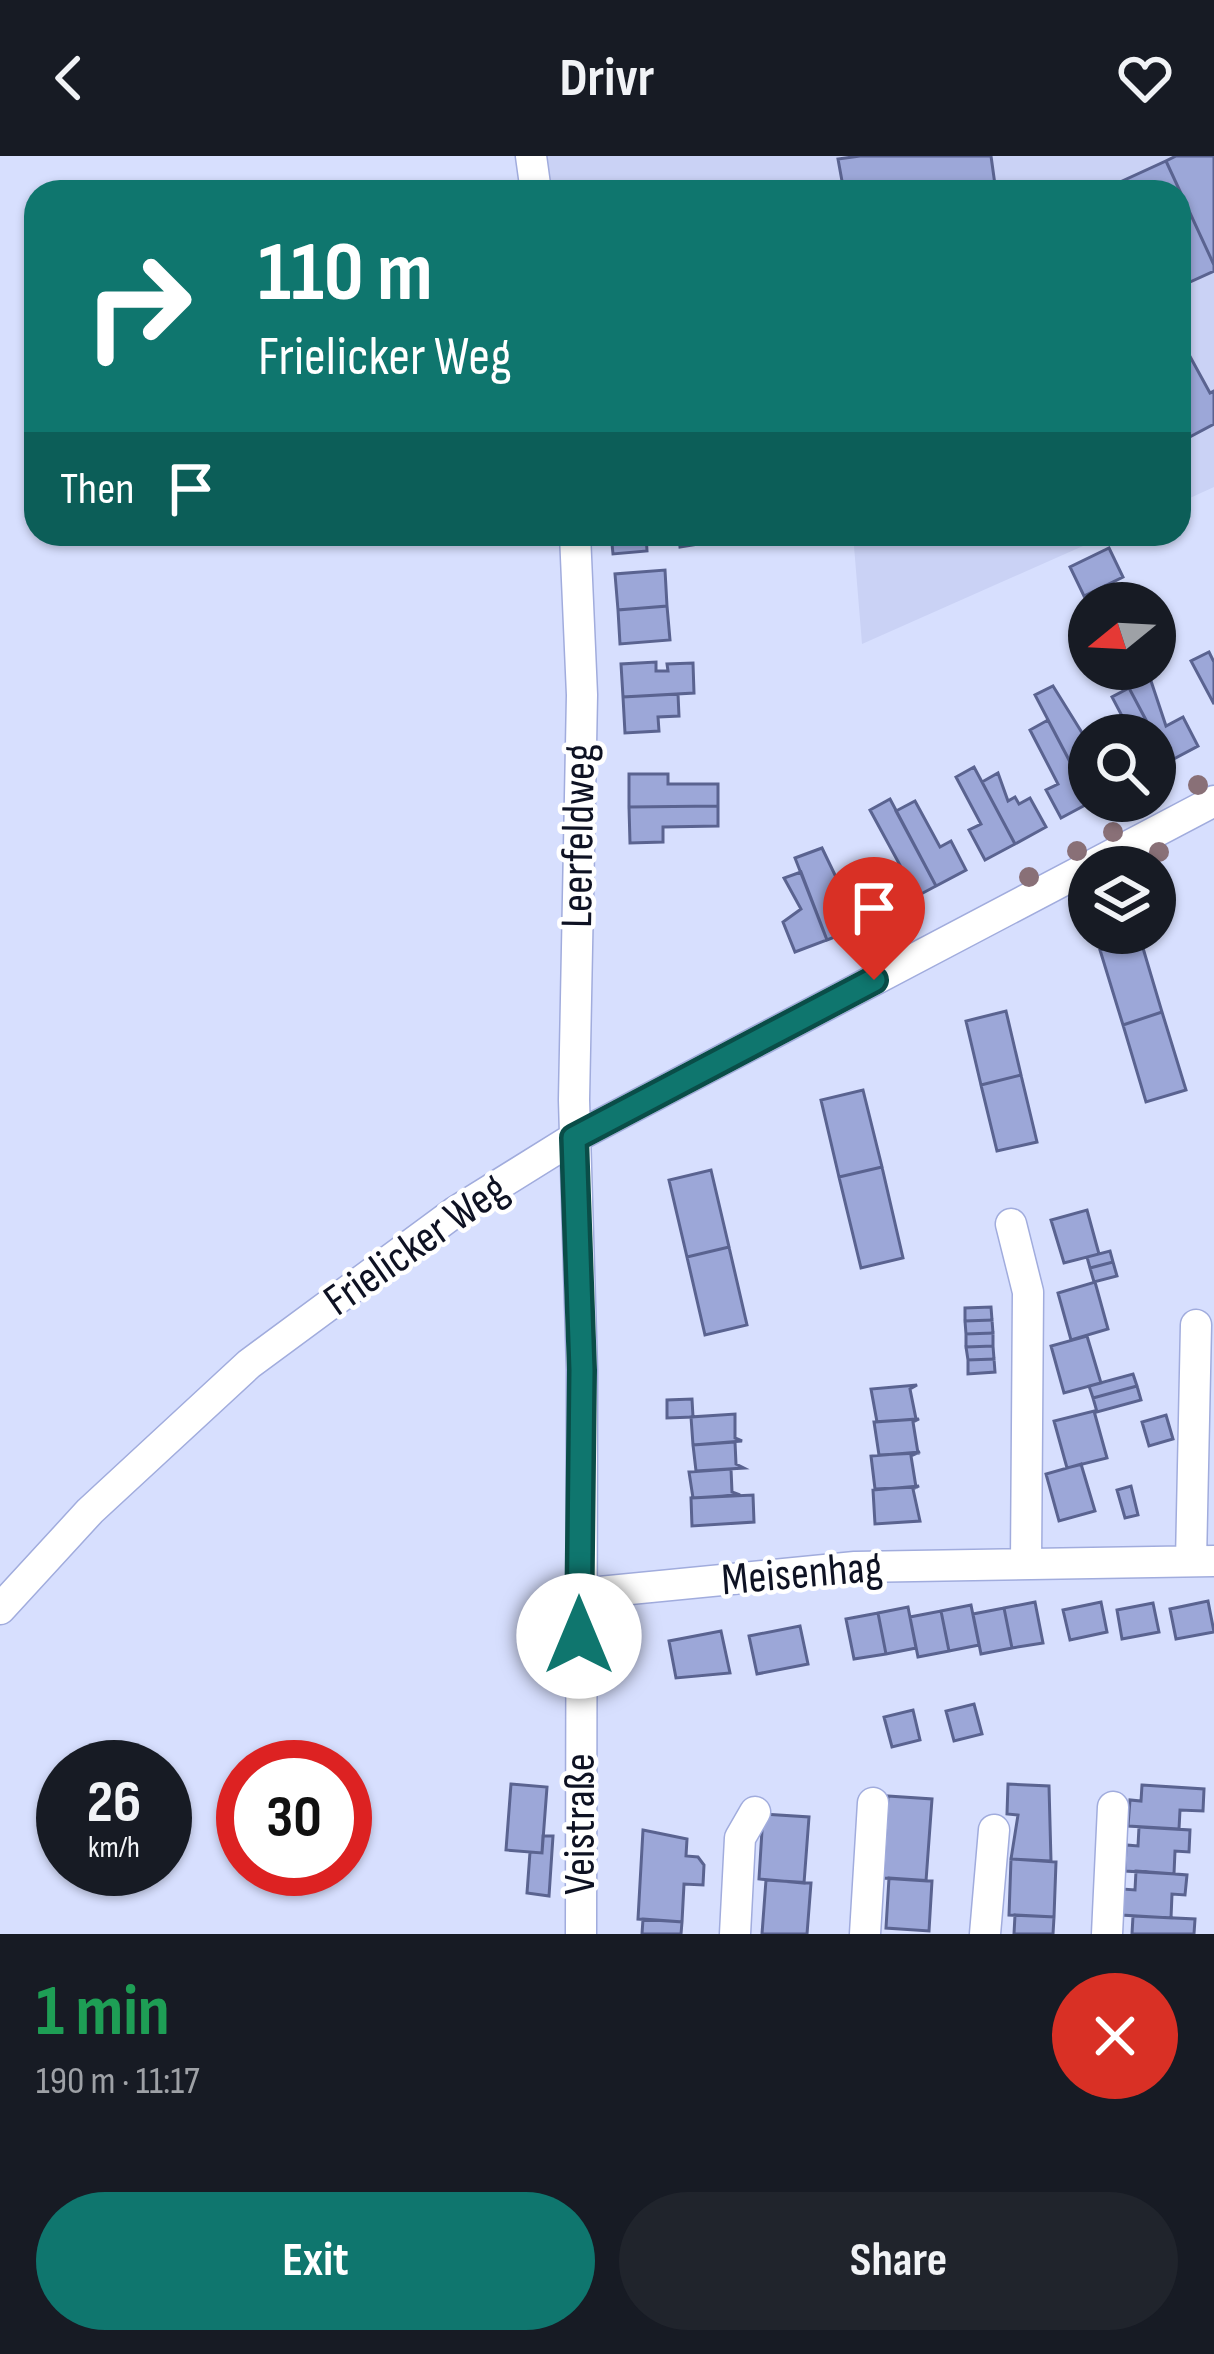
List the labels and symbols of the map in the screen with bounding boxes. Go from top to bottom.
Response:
north arrow [1068,582,1176,690]
street label: Leerfeldweg [550,743,608,929]
pin [823,857,925,980]
street label: Frielicker Weg [314,1162,518,1328]
street label: Meisenhag [719,1540,885,1608]
position arrow [516,1573,642,1699]
speed limit sign: 30 [216,1740,372,1896]
street label: Veistraße [553,1753,608,1895]

